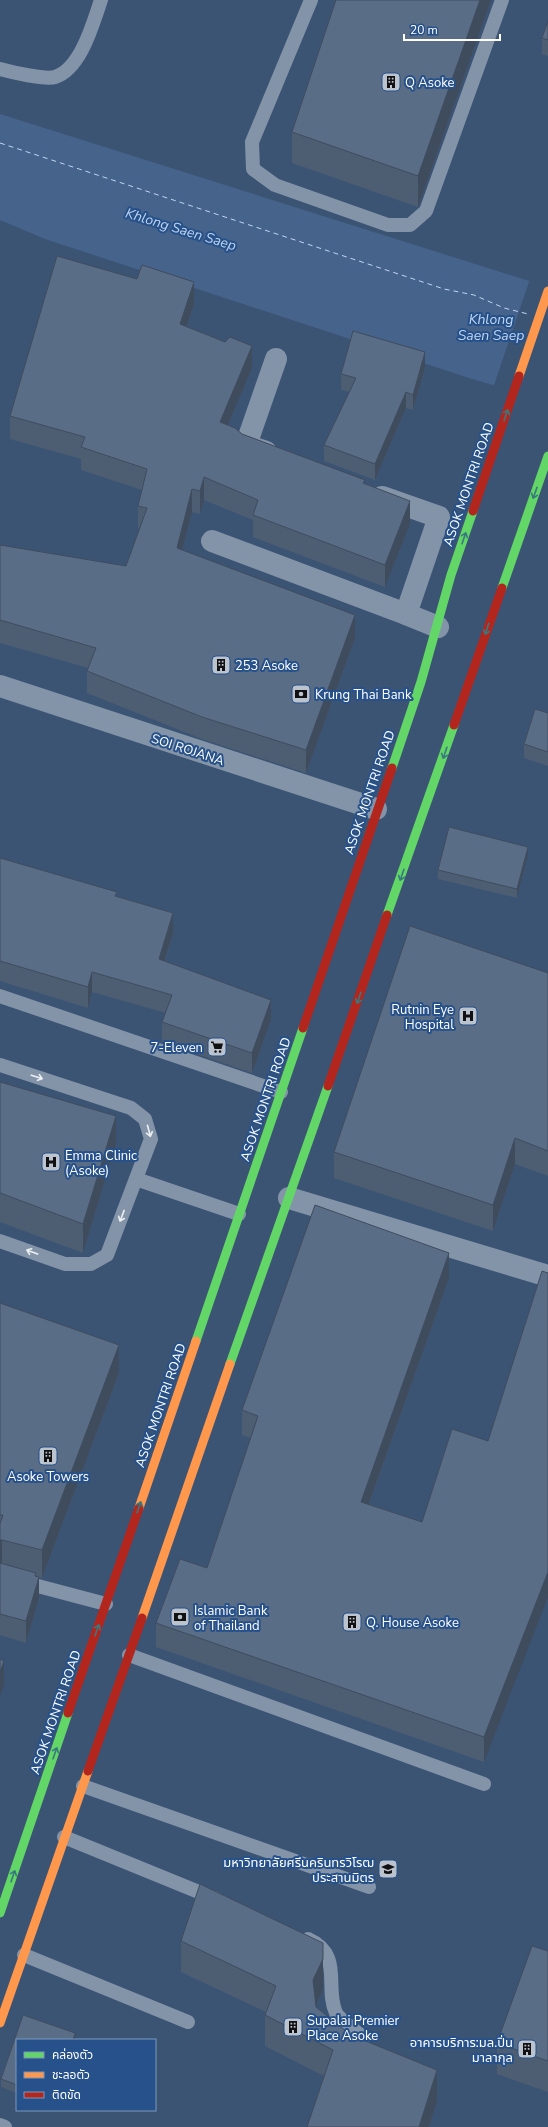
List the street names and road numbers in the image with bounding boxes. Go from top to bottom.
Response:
street label: ASOK MONTRI ROAD [439,420,499,549]
street label: ASOK MONTRI ROAD [340,728,400,857]
street label: SOI ROJANA [149,730,227,770]
street label: ASOK MONTRI ROAD [236,1035,296,1164]
street label: ASOK MONTRI ROAD [131,1341,191,1470]
street label: ASOK MONTRI ROAD [26,1648,86,1777]

